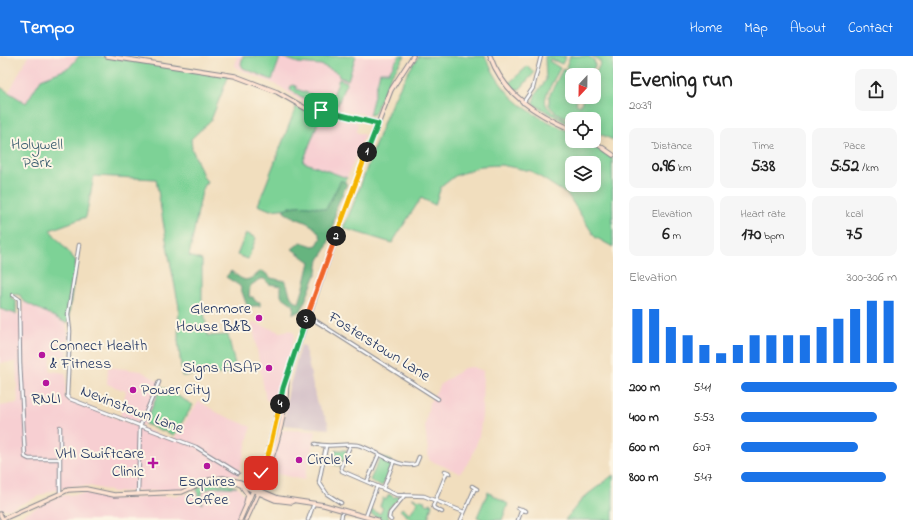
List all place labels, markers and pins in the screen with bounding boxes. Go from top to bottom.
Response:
pin [304,93,338,127]
pin: 1 [357,142,377,162]
pin: 2 [326,226,346,246]
place label: Glenmore House B&B [176,297,252,339]
pin: 3 [296,309,316,329]
marker: Glenmore House B&B [254,313,264,323]
place label: Connect Health & Fitness [50,334,147,376]
marker: Connect Health & Fitness [37,350,47,360]
place label: Signs ASAP [182,356,262,380]
marker: Signs ASAP [264,363,274,373]
marker: RNLI [41,378,51,388]
place label: Power City [141,378,210,402]
marker: Power City [128,385,138,395]
place label: RNLI [31,387,61,411]
pin: 4 [270,394,290,414]
place label: VHI Swiftcare Clinic [55,442,145,484]
place label: Circle K [307,448,353,472]
marker: Circle K [294,455,304,465]
pin [244,456,278,490]
marker: VHI Swiftcare Clinic [147,457,159,469]
marker: Esquires Coffee [202,461,212,471]
place label: Esquires Coffee [179,470,235,512]

